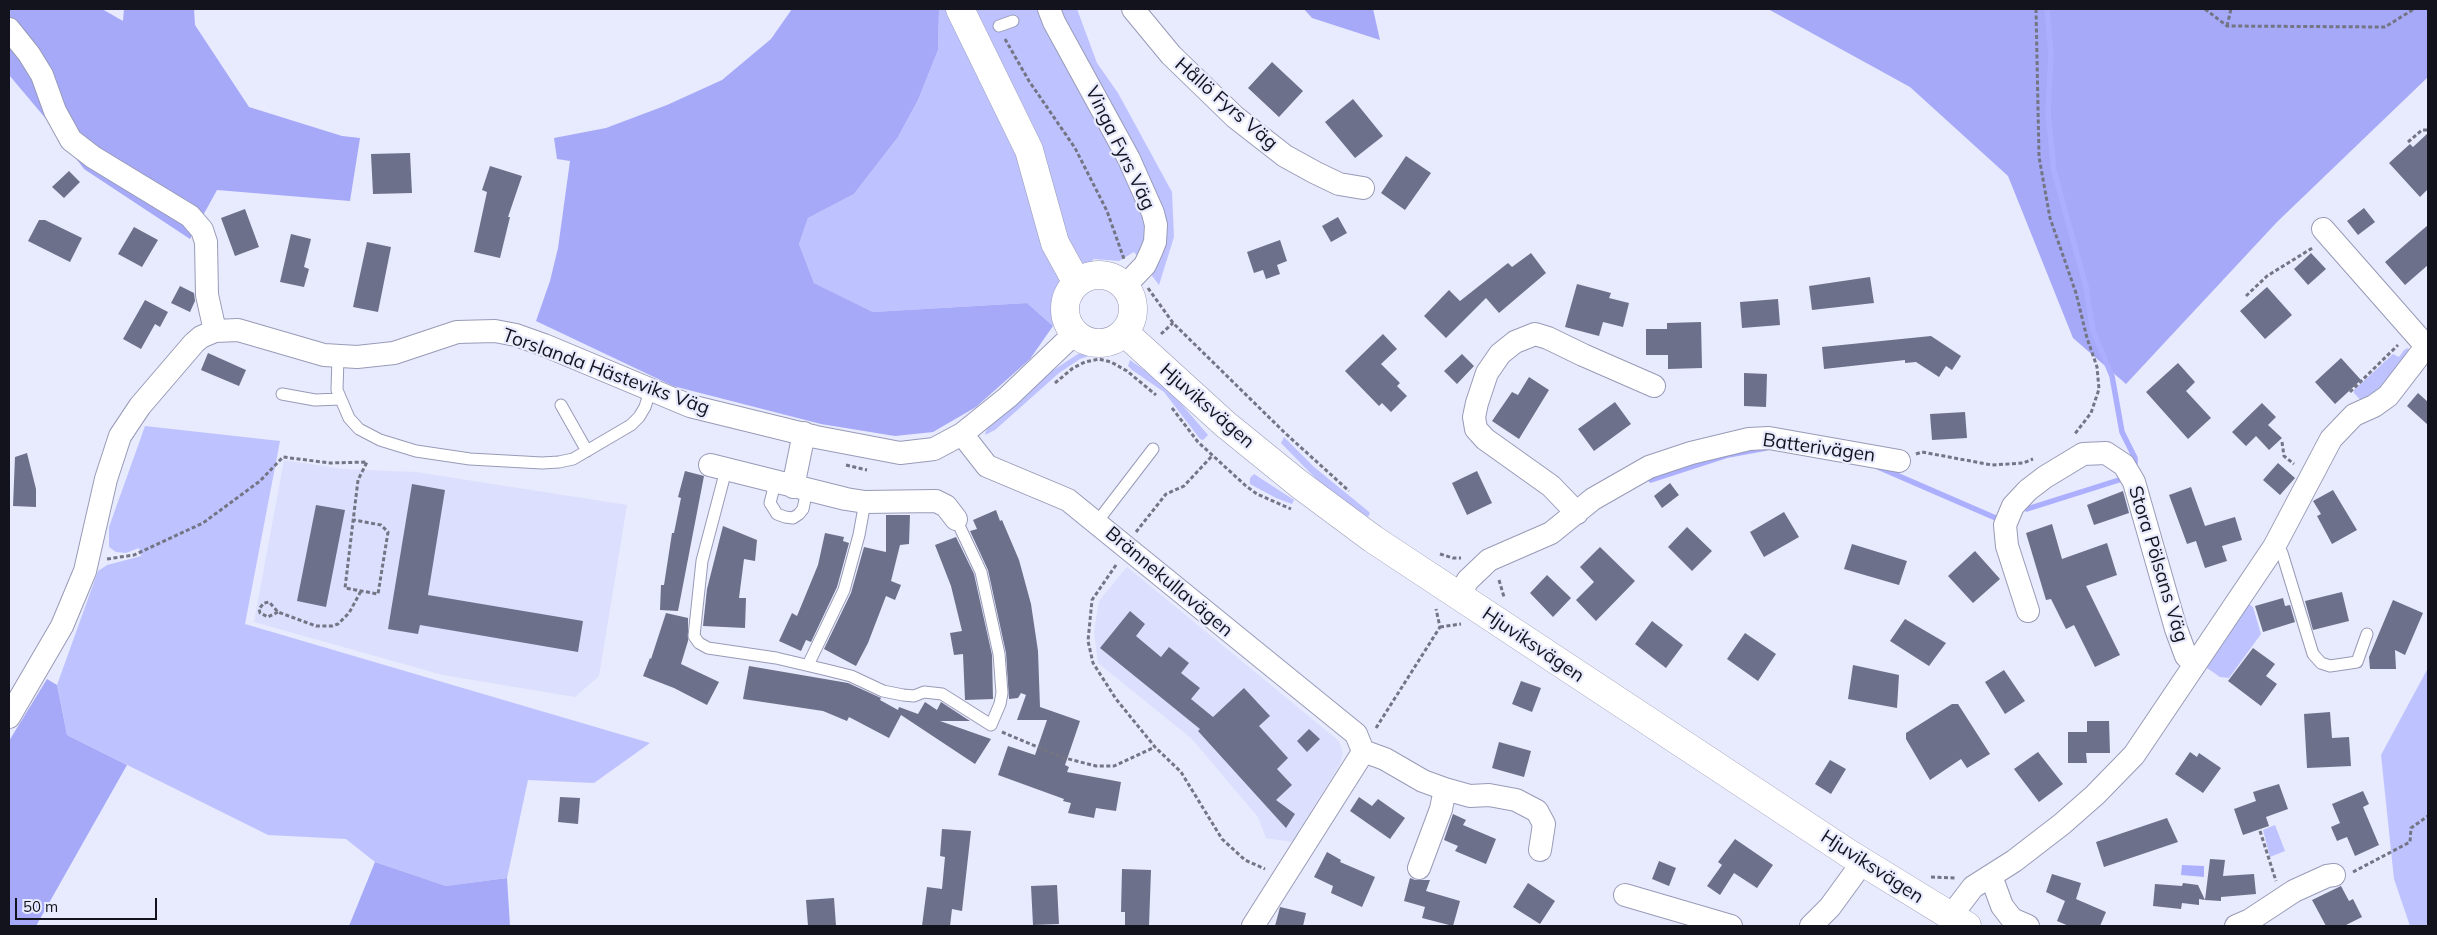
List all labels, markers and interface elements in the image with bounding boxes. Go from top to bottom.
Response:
street label: Hållö Fyrs Väg [1170,53,1282,155]
street label: Vinga Fyrs Väg [1080,82,1160,214]
street label: Torslanda Hästeviks Väg [499,324,713,420]
street label: Hjuviksvägen [1155,359,1259,453]
street label: Batterivägen [1761,429,1877,467]
street label: Stora Pölsans Väg [2123,483,2193,645]
street label: Brännekullavägen [1101,522,1237,642]
street label: Hjuviksvägen [1478,603,1588,687]
street label: Hjuviksvägen [1816,825,1928,909]
scale bar [18,888,160,920]
text: 50 m [23,897,58,916]

